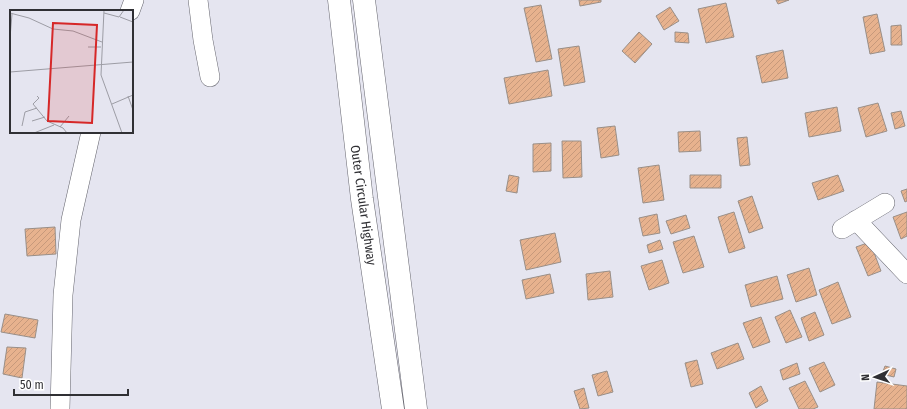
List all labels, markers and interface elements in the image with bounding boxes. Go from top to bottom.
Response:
inset map [10,10,133,133]
street label: Outer Circular Highway [348,144,379,266]
north arrow [855,357,895,397]
scale bar [14,371,128,397]
text: N [859,374,872,381]
text: 50 m [20,378,44,392]

